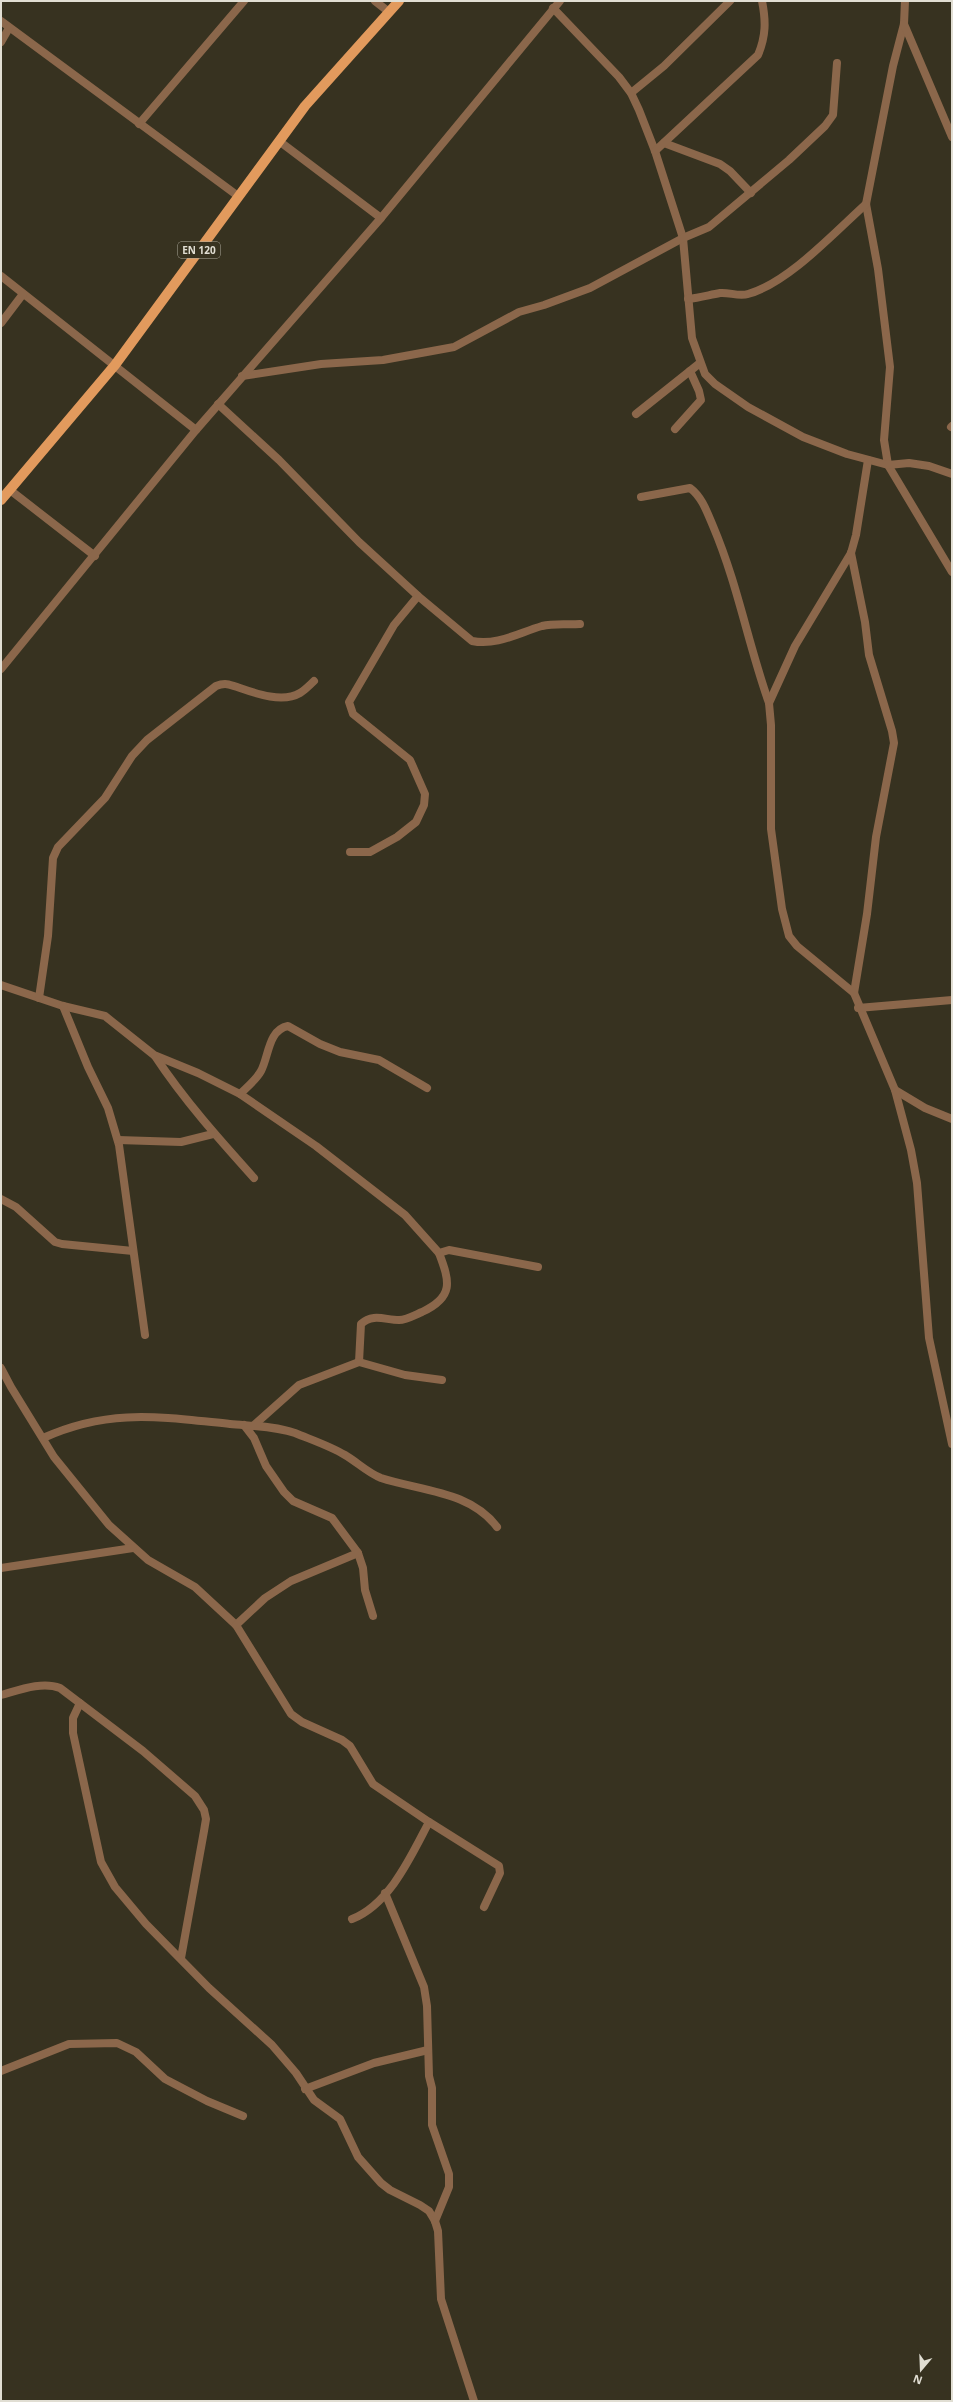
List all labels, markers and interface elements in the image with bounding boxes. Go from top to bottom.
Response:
road number: EN 120 [178,242,220,258]
north arrow [901,2350,941,2390]
text: N [911,2371,924,2388]

